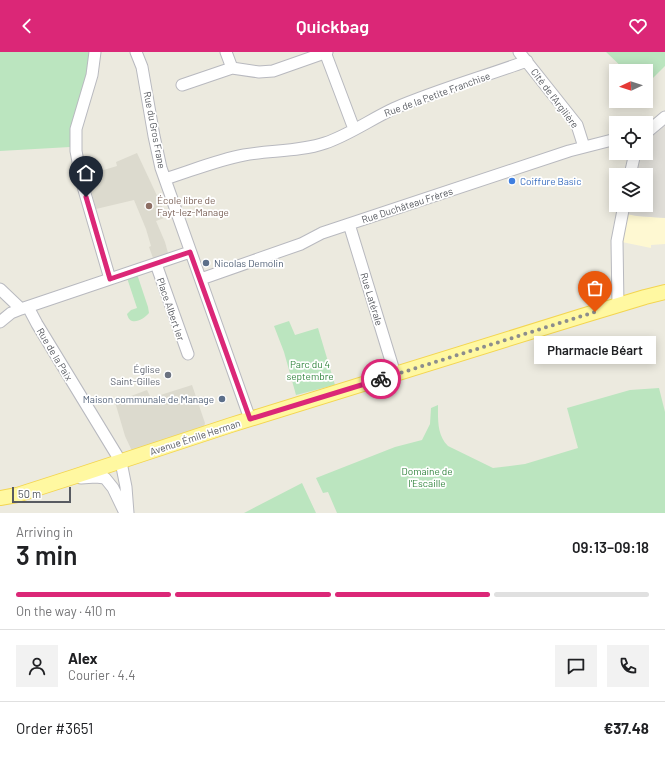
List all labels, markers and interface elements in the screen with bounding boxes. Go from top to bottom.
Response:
icon: back [16,15,38,37]
text: Quickbag [296,15,369,37]
icon: heart [627,15,649,37]
north arrow [609,64,653,108]
map controls [609,64,653,212]
street label: Cité de l'Argilière [529,66,581,130]
street label: Rue de la Petite Franchise [382,69,492,119]
street label: Rue du Gros Frane [142,90,168,170]
button: locate [609,116,653,160]
pin [69,156,103,197]
icon: home [75,162,97,184]
button: layers [609,168,653,212]
place label: Coiffure Basic [520,175,581,187]
marker: Coiffure Basic [507,176,517,186]
street label: Rue Duchâteau Frères [360,185,454,225]
place label: École libre de Fayt-lez-Manage [157,194,229,218]
marker: École libre de Fayt-lez-Manage [144,201,154,211]
place label: Nicolas Demolin [214,257,284,269]
marker: Nicolas Demolin [201,258,211,268]
street label: Rue Latérale [358,271,386,327]
pin [578,271,612,312]
street label: Place Albert Ier [155,276,188,342]
icon: bag [584,277,606,299]
street label: Rue de la Paix [35,325,76,383]
callout: Pharmacie Béart [534,336,656,364]
text: Pharmacie Béart [547,342,643,358]
park label: Parc du 4 septembre [286,358,334,382]
courier [361,359,401,399]
place label: Église Saint-Gilles [110,363,160,387]
icon: bike [370,368,392,390]
marker: Église Saint-Gilles [163,370,173,380]
place label: Maison communale de Manage [83,393,214,405]
marker: Maison communale de Manage [217,394,227,404]
street label: Avenue Émile Herman [148,417,242,457]
park label: Domaine de l'Escaille [402,465,453,489]
scale bar [12,485,71,504]
text: 50 m [18,487,41,500]
text: Arriving in [16,524,73,540]
text: 09:13–09:18 [572,538,649,556]
text: 3 min [16,539,77,570]
text: On the way · 410 m [16,603,116,619]
button: person [16,645,58,687]
button: chat [555,645,597,687]
button: phone [607,645,649,687]
text: Alex [68,649,98,667]
text: Courier · 4.4 [68,667,136,683]
text: Order #3651 [16,719,93,737]
text: €37.48 [604,719,649,737]

